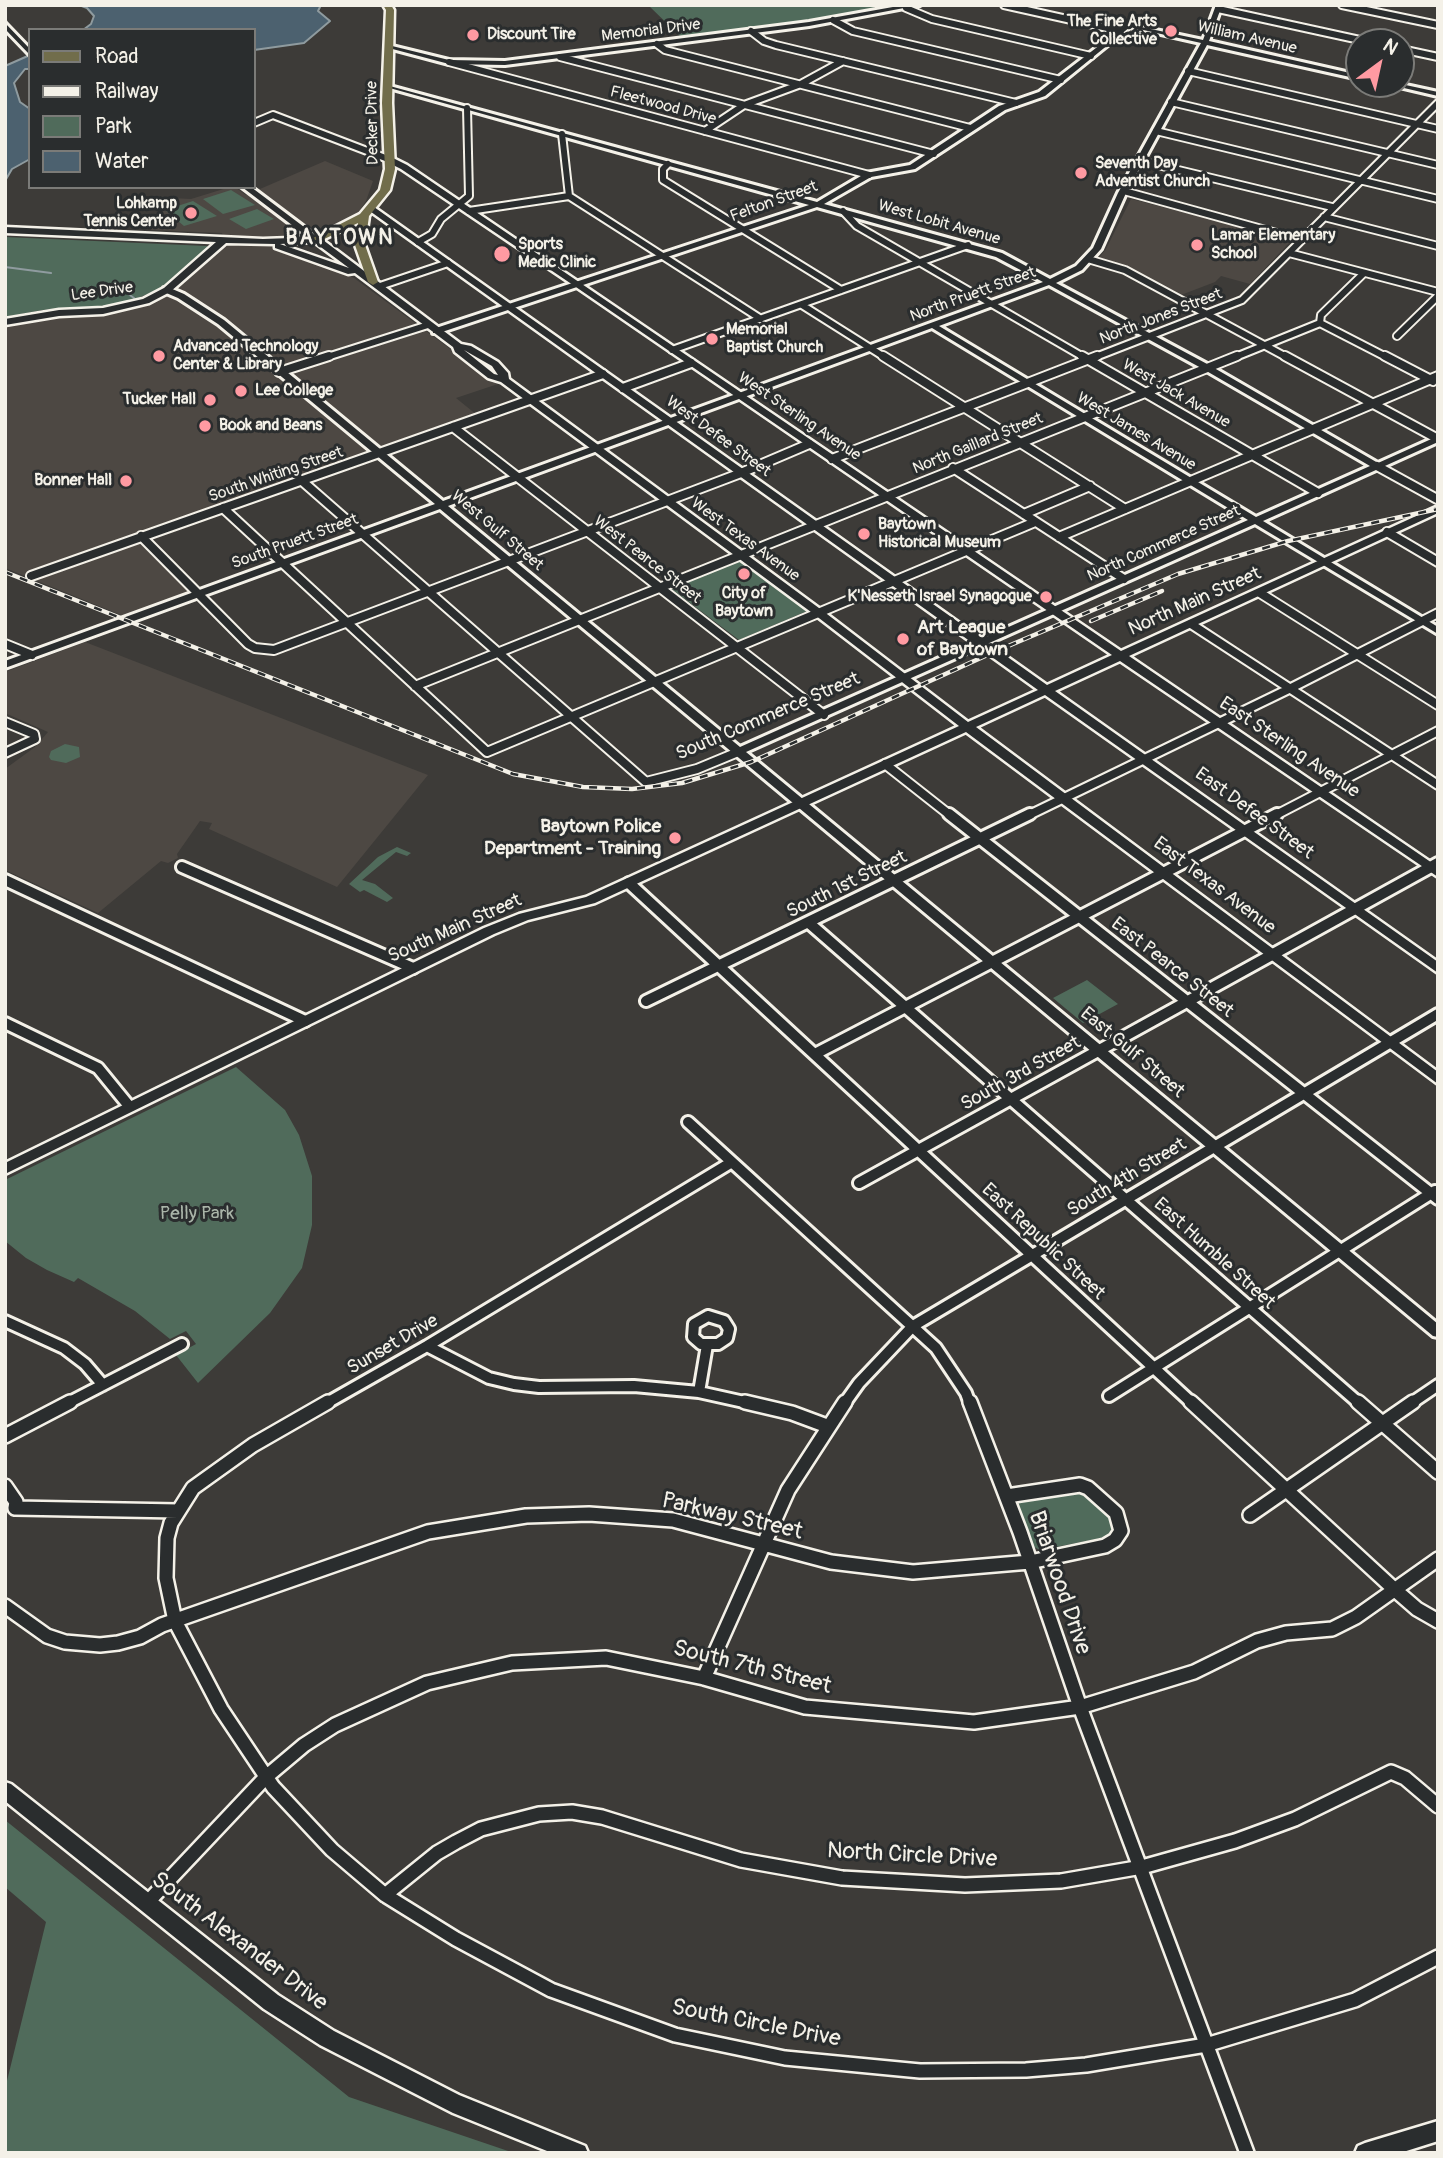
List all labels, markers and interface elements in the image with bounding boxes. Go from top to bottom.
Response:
place label: The Fine Arts Collective [1067,12,1157,50]
street label: Memorial Drive [600,15,702,47]
street label: William Avenue [1195,17,1299,59]
marker: The Fine Arts Collective [1163,23,1179,39]
place label: Discount Tire [487,25,576,45]
marker: Discount Tire [465,27,481,43]
legend [28,28,256,189]
north arrow [1345,28,1415,98]
text: N [1378,33,1402,61]
text: Road [95,43,139,70]
text: Railway [95,78,159,105]
street label: Decker Drive [363,81,383,165]
street label: Fleetwood Drive [608,83,718,129]
text: Park [95,113,132,140]
text: Water [95,148,148,175]
place label: Seventh Day Adventist Church [1095,154,1210,192]
marker: Seventh Day Adventist Church [1073,165,1089,181]
street label: Felton Street [728,177,820,227]
place label: Lohkamp Tennis Center [84,194,177,232]
street label: West Lobit Avenue [876,196,1002,250]
marker: Lohkamp Tennis Center [183,205,199,221]
district label: BAYTOWN [286,226,394,252]
place label: Lamar Elementary School [1211,226,1335,264]
place label: Sports Medic Clinic [518,235,596,273]
marker: Lamar Elementary School [1189,237,1205,253]
marker: Sports Medic Clinic [492,244,512,264]
street label: North Pruett Street [907,263,1039,327]
street label: Lee Drive [70,278,134,306]
street label: North Jones Street [1097,285,1225,349]
place label: Memorial Baptist Church [726,320,823,358]
marker: Memorial Baptist Church [704,331,720,347]
place label: Advanced Technology Center & Library [173,337,318,375]
marker: Advanced Technology Center & Library [151,348,167,364]
street label: West Jack Avenue [1119,355,1233,433]
street label: West Sterling Avenue [734,369,864,465]
place label: Lee College [255,381,333,401]
marker: Lee College [233,383,249,399]
street label: West James Avenue [1073,389,1199,475]
place label: Tucker Hall [122,390,196,410]
marker: Tucker Hall [202,392,218,408]
street label: West Defee Street [662,393,774,481]
street label: North Gaillard Street [910,409,1046,479]
place label: Book and Beans [219,416,323,436]
marker: Book and Beans [197,418,213,434]
street label: South Whiting Street [206,443,346,507]
place label: Bonner Hall [34,471,112,491]
marker: Bonner Hall [118,473,134,489]
street label: West Gulf Street [447,487,547,575]
street label: West Texas Avenue [687,494,803,586]
street label: North Commerce Street [1085,502,1243,586]
street label: South Pruett Street [229,510,361,574]
street label: West Pearce Street [589,512,705,608]
place label: Baytown Historical Museum [878,515,1001,553]
marker: Baytown Historical Museum [856,526,872,542]
street label: North Main Street [1125,563,1265,641]
marker: City of Baytown [736,566,752,582]
place label: City of Baytown [715,584,773,622]
place label: K'Nesseth Israel Synagogue [848,587,1032,607]
marker: K'Nesseth Israel Synagogue [1038,589,1054,605]
place label: Art League of Baytown [917,617,1008,661]
marker: Art League of Baytown [895,631,911,647]
street label: South Commerce Street [673,668,863,766]
street label: East Sterling Avenue [1214,693,1364,803]
street label: East Defee Street [1190,763,1318,865]
place label: Baytown Police Department - Training [484,816,661,860]
marker: Baytown Police Department - Training [667,830,683,846]
street label: East Texas Avenue [1148,833,1280,939]
street label: South 1st Street [783,846,911,924]
street label: South Main Street [385,889,525,969]
street label: East Pearce Street [1106,913,1238,1023]
street label: East Gulf Street [1075,1003,1189,1103]
street label: South 3rd Street [957,1032,1085,1116]
street label: South 4th Street [1063,1134,1191,1222]
street label: East Republic Street [977,1179,1109,1305]
street label: East Humble Street [1149,1193,1279,1315]
park label: Pelly Park [160,1203,234,1225]
street label: Sunset Drive [343,1310,443,1380]
street label: Parkway Street [659,1487,805,1547]
street label: Briarwood Drive [1022,1508,1096,1658]
street label: South 7th Street [670,1635,834,1701]
street label: North Circle Drive [826,1838,998,1874]
street label: South Alexander Drive [145,1867,333,2017]
street label: South Circle Drive [669,1994,843,2054]

